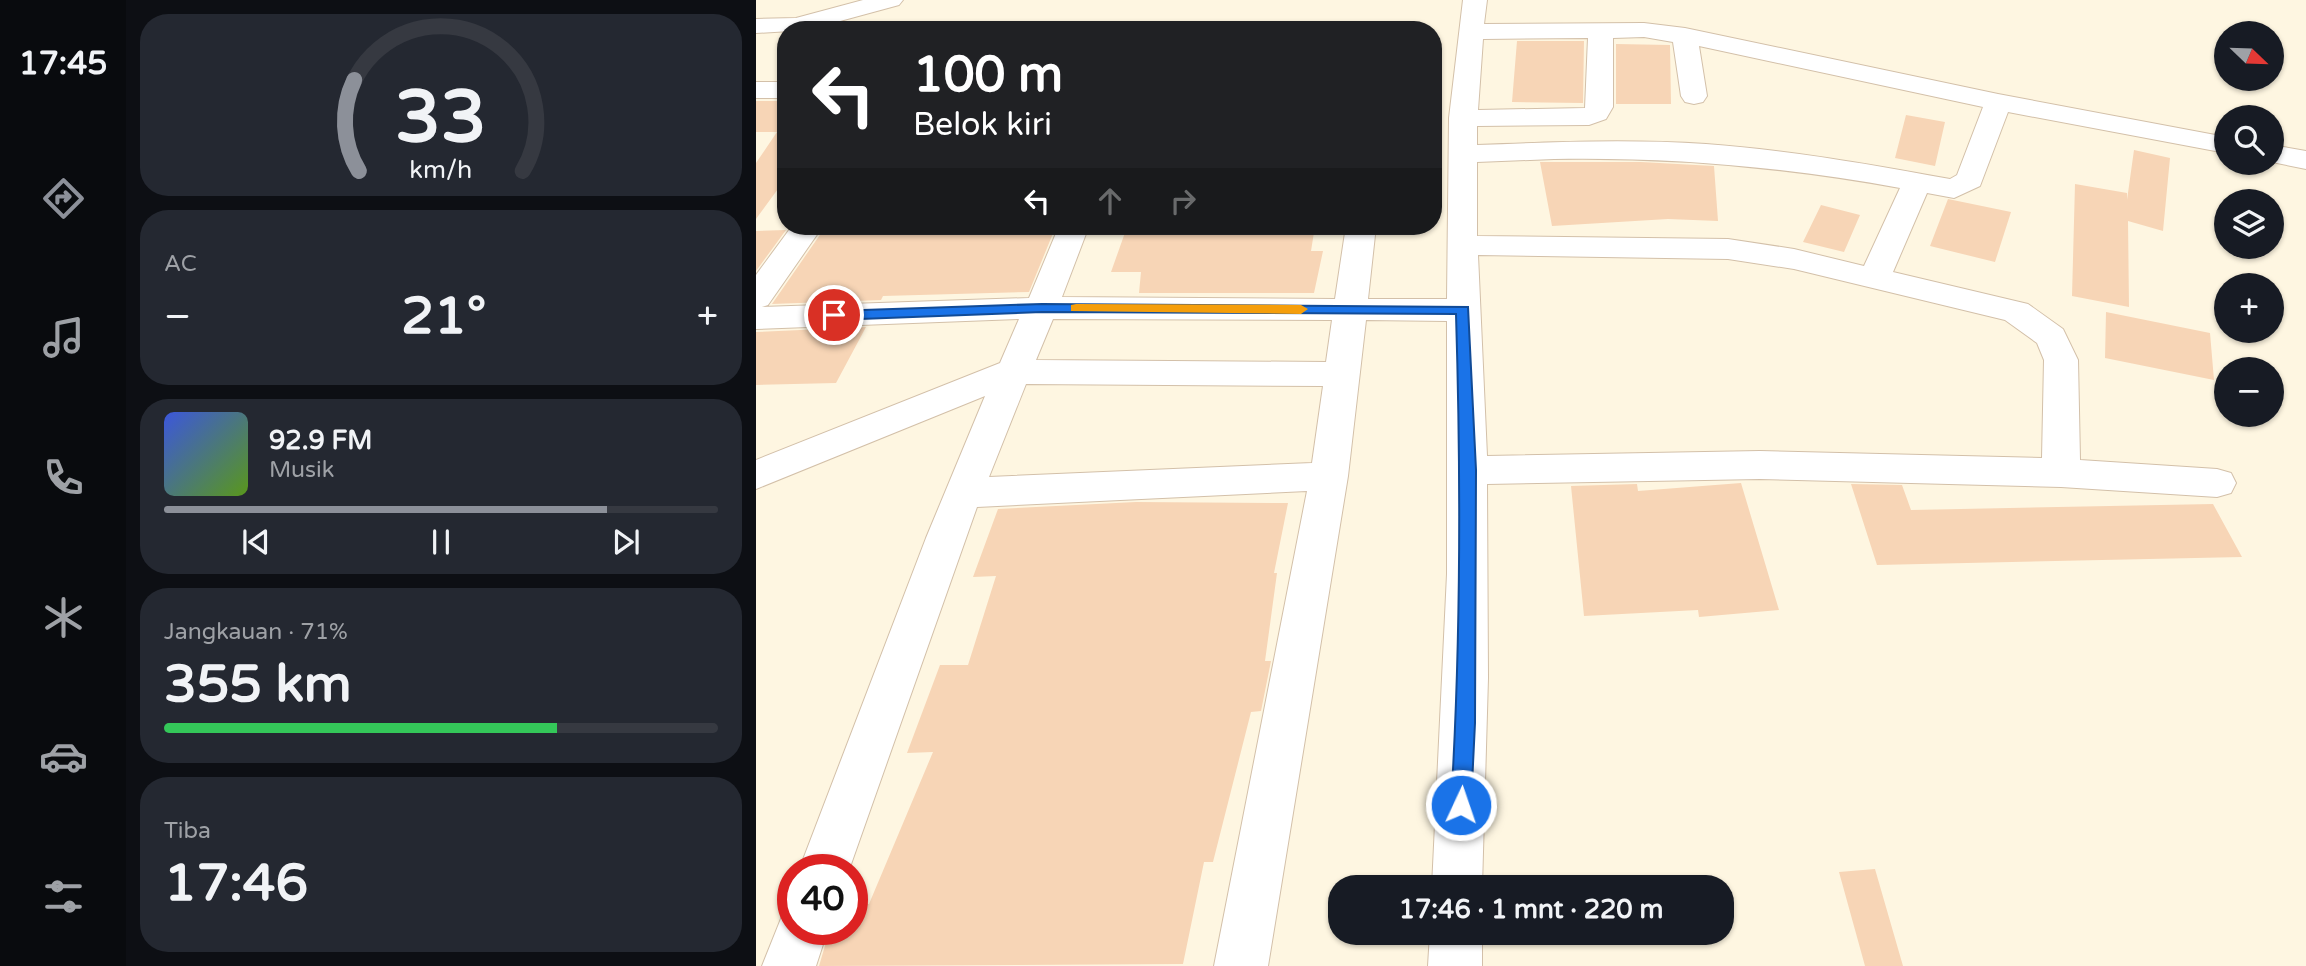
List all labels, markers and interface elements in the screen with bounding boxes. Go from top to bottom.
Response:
north arrow [2214,21,2284,91]
map controls [2214,21,2284,427]
text: 17:45 [19,45,107,83]
text: 100 m [913,46,1063,105]
icon: left [798,49,889,140]
text: 33 [395,74,487,162]
button: search [2214,105,2284,175]
text: Belok kiri [913,106,1052,144]
text: km/h [410,155,472,185]
icon: directions [39,174,88,223]
icon: left [1018,182,1056,220]
icon: ahead [1091,182,1129,220]
icon: right [1164,182,1202,220]
button: layers [2214,189,2284,259]
text: AC [164,250,197,278]
button: + [2214,273,2284,343]
text: 21° [401,285,486,348]
pin [804,285,864,345]
text: − [164,294,191,340]
text: + [697,294,718,340]
icon: arrive [815,296,853,334]
icon: music [39,313,88,362]
button: − [2214,357,2284,427]
text: 92.9 FM [269,425,372,456]
icon: phone [39,453,88,502]
text: Musik [269,456,334,484]
icon: previous [237,523,275,561]
icon: pause [422,523,460,561]
icon: next [607,523,645,561]
icon: climate [39,593,88,642]
text: Jangkauan · 71% [164,618,348,646]
text: 355 km [164,653,352,716]
icon: car [39,732,88,781]
position arrow [1424,768,1498,842]
text: Tiba [164,817,211,845]
text: 17:46 [164,852,308,915]
speed limit sign: 40 [777,854,868,945]
icon: filters [39,872,88,921]
text: 17:46 · 1 mnt · 220 m [1399,894,1663,925]

